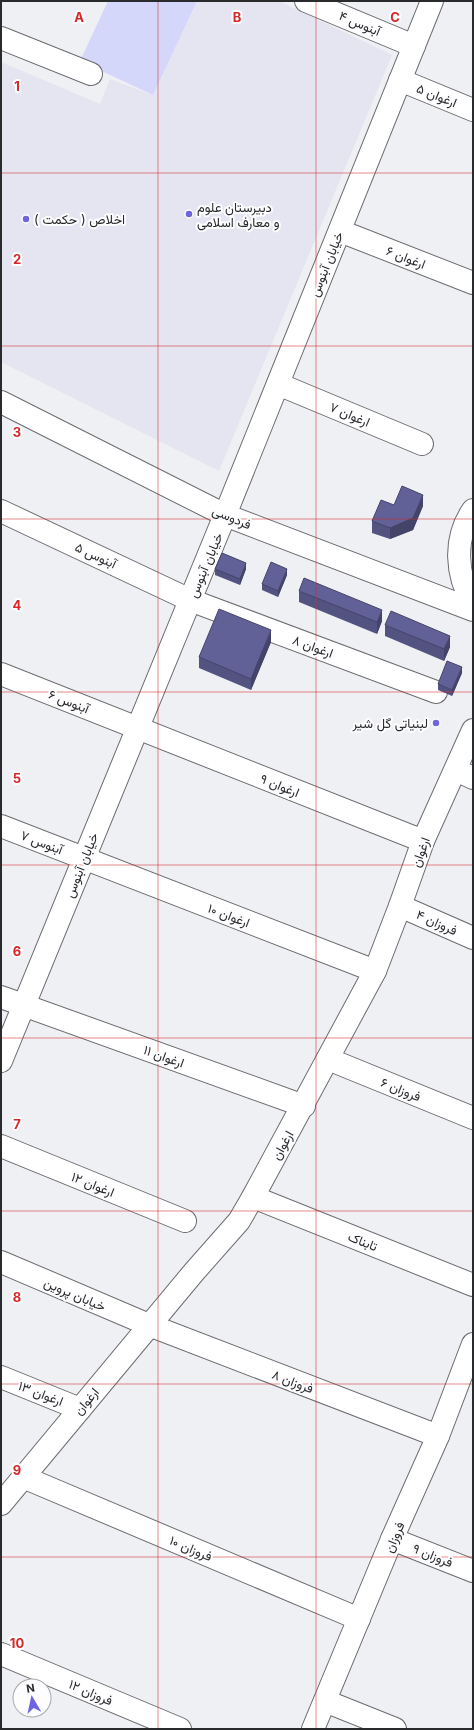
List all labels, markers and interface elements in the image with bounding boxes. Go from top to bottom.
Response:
street label: آبنوس ۴ [336,7,384,40]
text: A [74,9,84,25]
text: B [233,9,242,25]
text: C [390,9,400,25]
text: 1 [14,78,20,94]
street label: ارغوان ۵ [414,80,460,111]
place label: دبیرستان علوم و معارف اسلامی [197,199,280,231]
marker: دبیرستان علوم و معارف اسلامی [184,209,194,219]
place label: اخلاص ( حکمت ) [34,211,125,228]
marker: اخلاص ( حکمت ) [21,214,31,224]
street label: خیابان آبنوس [306,229,347,299]
street label: ارغوان ۶ [384,242,428,273]
text: 2 [13,251,21,267]
street label: ارغوان ۷ [327,398,373,431]
text: 3 [13,424,21,440]
street label: فردوسی [210,502,254,533]
street label: خیابان آبنوس [184,530,227,600]
street label: آبنوس ۵ [72,539,120,573]
text: 4 [13,597,22,613]
street label: ارغوان ۸ [290,631,336,662]
street label: آبنوس ۶ [46,686,93,718]
place label: لبنیاتی گل شیر [352,715,428,732]
marker: لبنیاتی گل شیر [431,718,441,728]
text: 5 [13,770,21,786]
street label: ارغوان ۹ [258,770,302,801]
street label: آبنوس ۷ [18,827,66,859]
street label: خیابان آبنوس [61,830,102,900]
street label: ارغوان [407,835,434,870]
street label: ارغوان ۱۰ [205,900,252,931]
street label: فروزان ۴ [414,906,460,939]
text: 6 [13,943,21,959]
street label: ارغوان ۱۱ [141,1041,186,1072]
street label: فروزان ۶ [378,1074,423,1105]
text: 7 [13,1116,21,1132]
street label: ارغوان [268,1128,297,1163]
street label: ارغوان ۱۲ [69,1168,117,1201]
street label: تابناک [346,1228,380,1254]
street label: خیابان پروین [41,1274,109,1316]
text: 8 [13,1289,21,1305]
street label: فروزان ۸ [270,1366,316,1397]
street label: ارغوان ۱۳ [16,1377,66,1410]
street label: ارغوان [70,1384,103,1419]
text: 9 [13,1462,21,1478]
street label: فروزان [380,1519,409,1555]
street label: فروزان ۱۰ [167,1532,215,1565]
street label: فروزان ۹ [410,1540,455,1571]
text: 10 [10,1635,24,1651]
street label: فروزان ۱۲ [66,1676,115,1709]
north arrow [12,1678,52,1718]
text: N [25,1681,36,1696]

